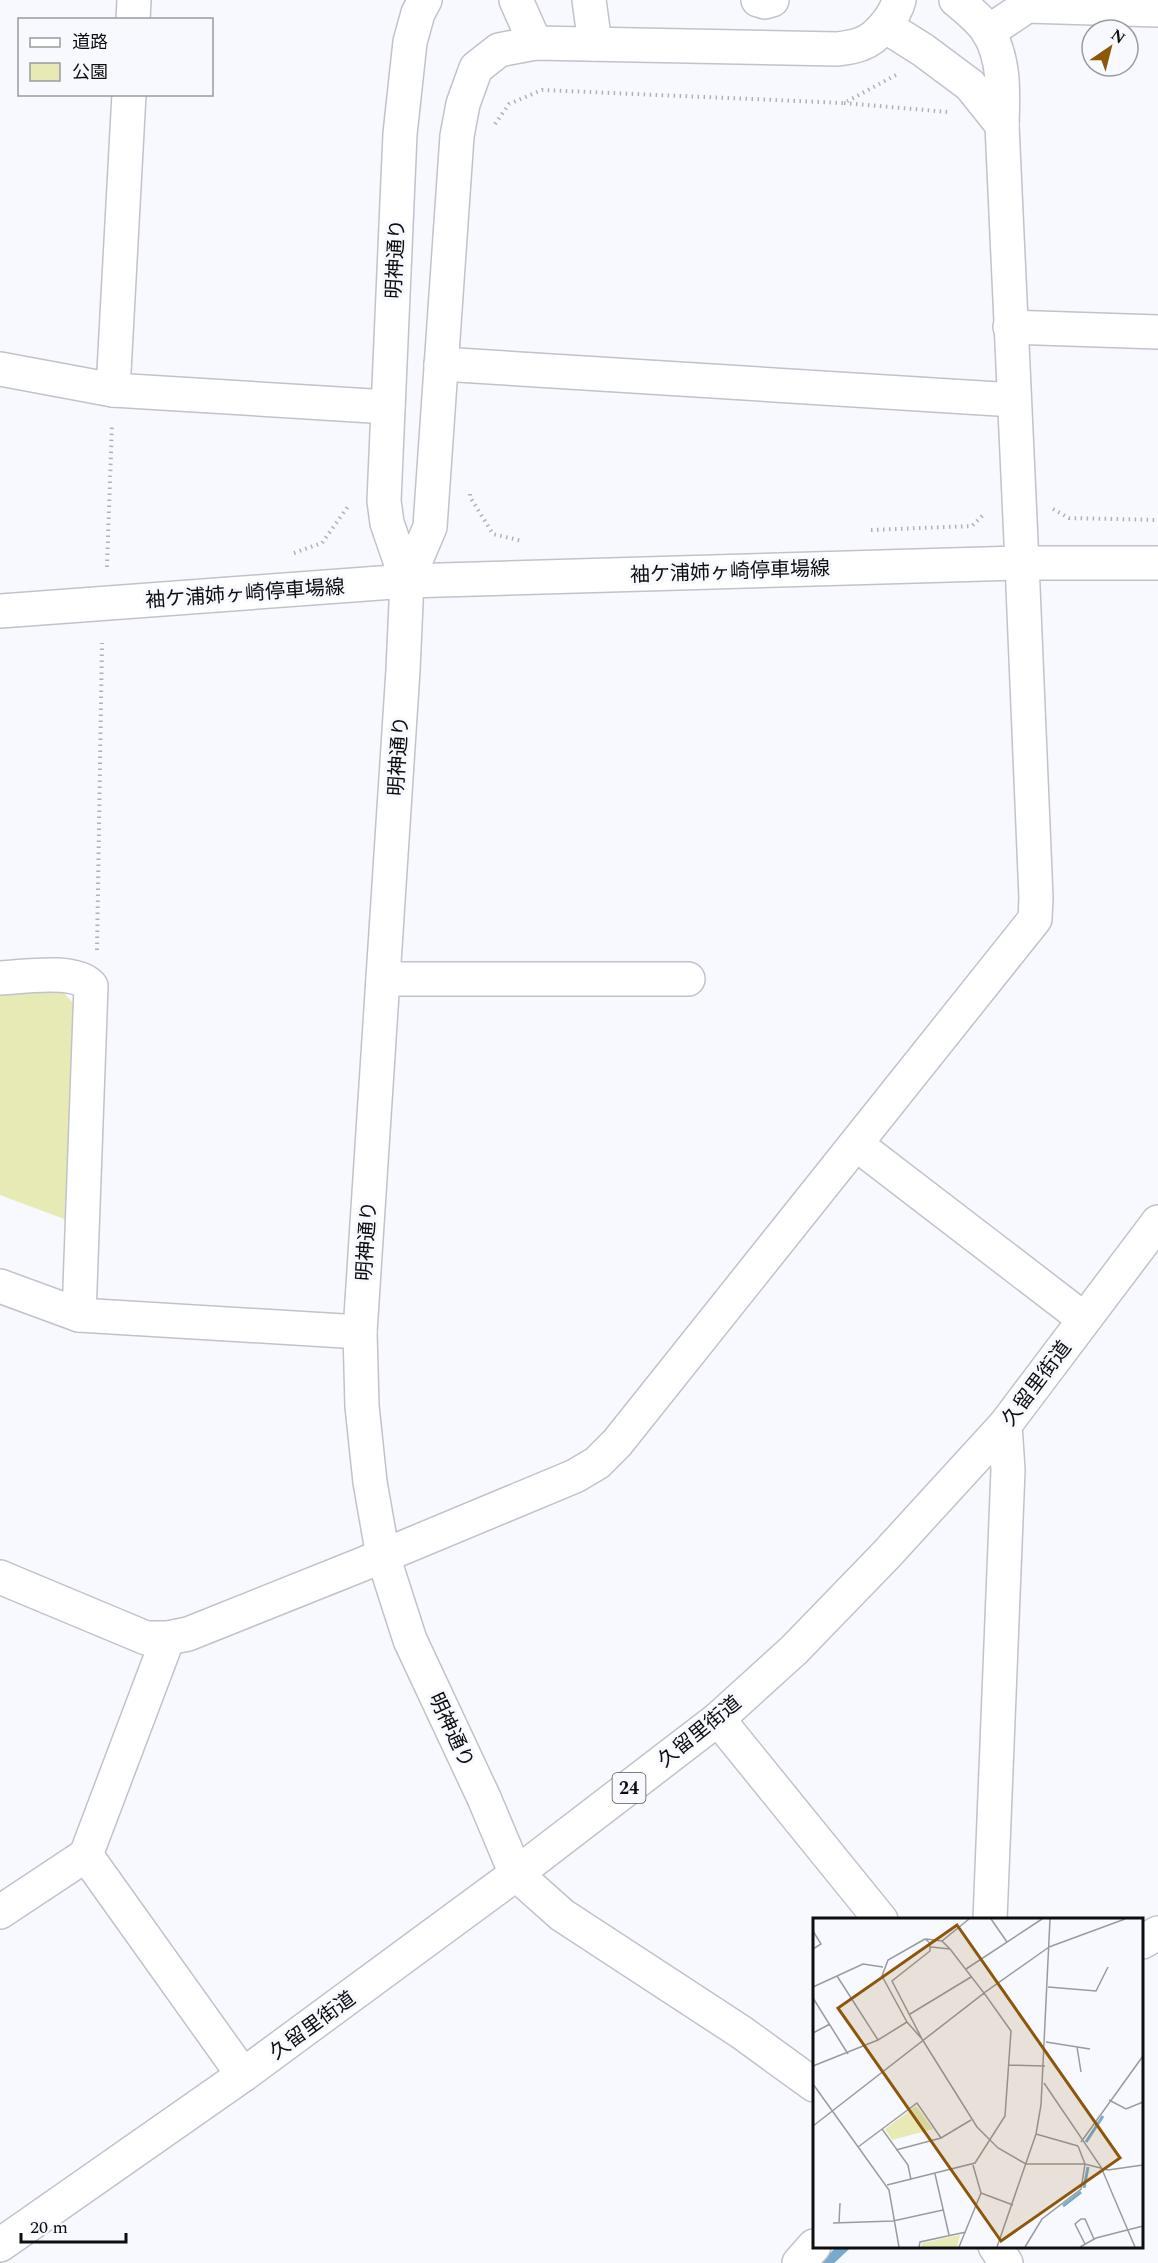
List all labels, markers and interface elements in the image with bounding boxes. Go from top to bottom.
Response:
legend [18,18,213,96]
north arrow [1080,18,1140,78]
text: N [1106,23,1130,50]
text: 道路 [72,29,108,56]
text: 公園 [72,59,108,86]
street label: 明神通り [379,218,413,300]
street label: 袖ケ浦姉ヶ崎停車場線 [630,554,830,590]
street label: 袖ケ浦姉ヶ崎停車場線 [144,572,346,616]
street label: 明神通り [381,715,417,797]
street label: 明神通り [349,1200,385,1282]
street label: 久留里街道 [995,1335,1079,1433]
street label: 明神通り [421,1688,482,1773]
street label: 久留里街道 [651,1689,748,1775]
road number: 24 [612,1773,646,1803]
inset map [813,1918,1143,2248]
street label: 久留里街道 [263,1984,362,2067]
scale bar [21,2206,126,2244]
text: 20 m [30,2214,68,2241]

